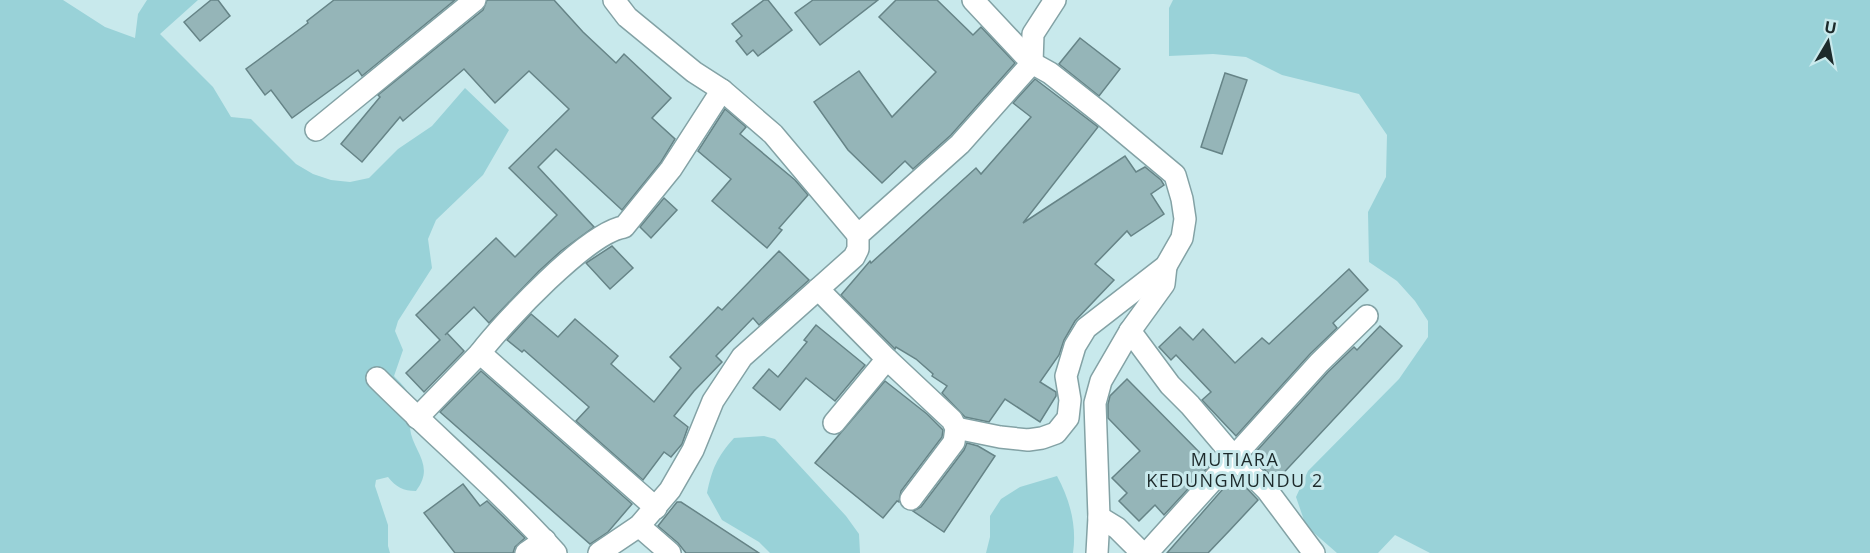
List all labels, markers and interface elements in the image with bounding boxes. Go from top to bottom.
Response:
north arrow [1798,12,1858,72]
text: U [1823,15,1838,39]
district label: MUTIARA KEDUNGMUNDU 2 [1146,447,1324,492]

